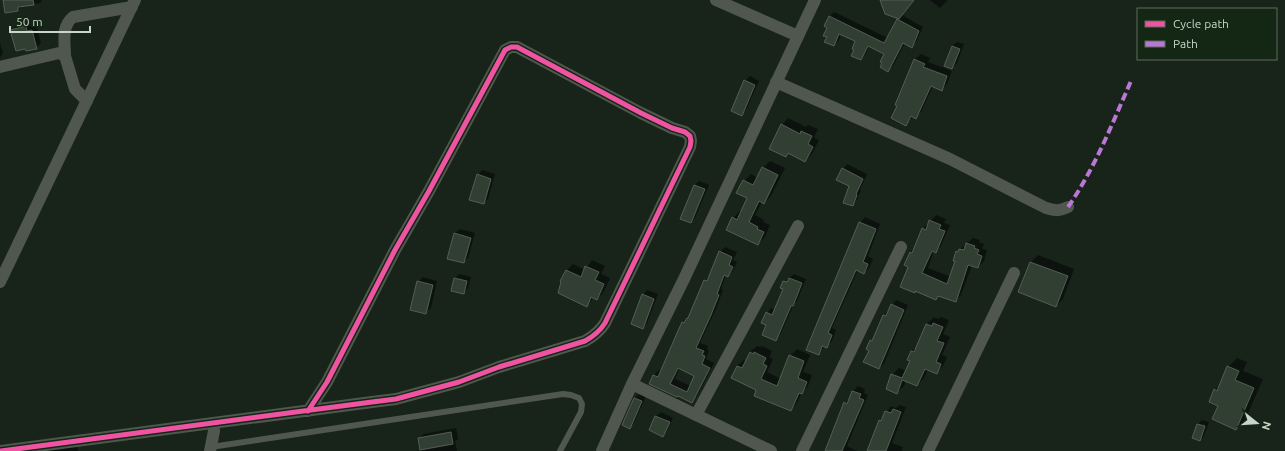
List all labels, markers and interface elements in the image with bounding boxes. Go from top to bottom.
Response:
scale bar [10,8,90,34]
legend [1137,8,1277,60]
text: 50 m [16,15,43,28]
text: Cycle path [1173,17,1229,30]
text: Path [1173,37,1198,50]
north arrow [1237,403,1277,443]
text: N [1260,420,1274,432]

